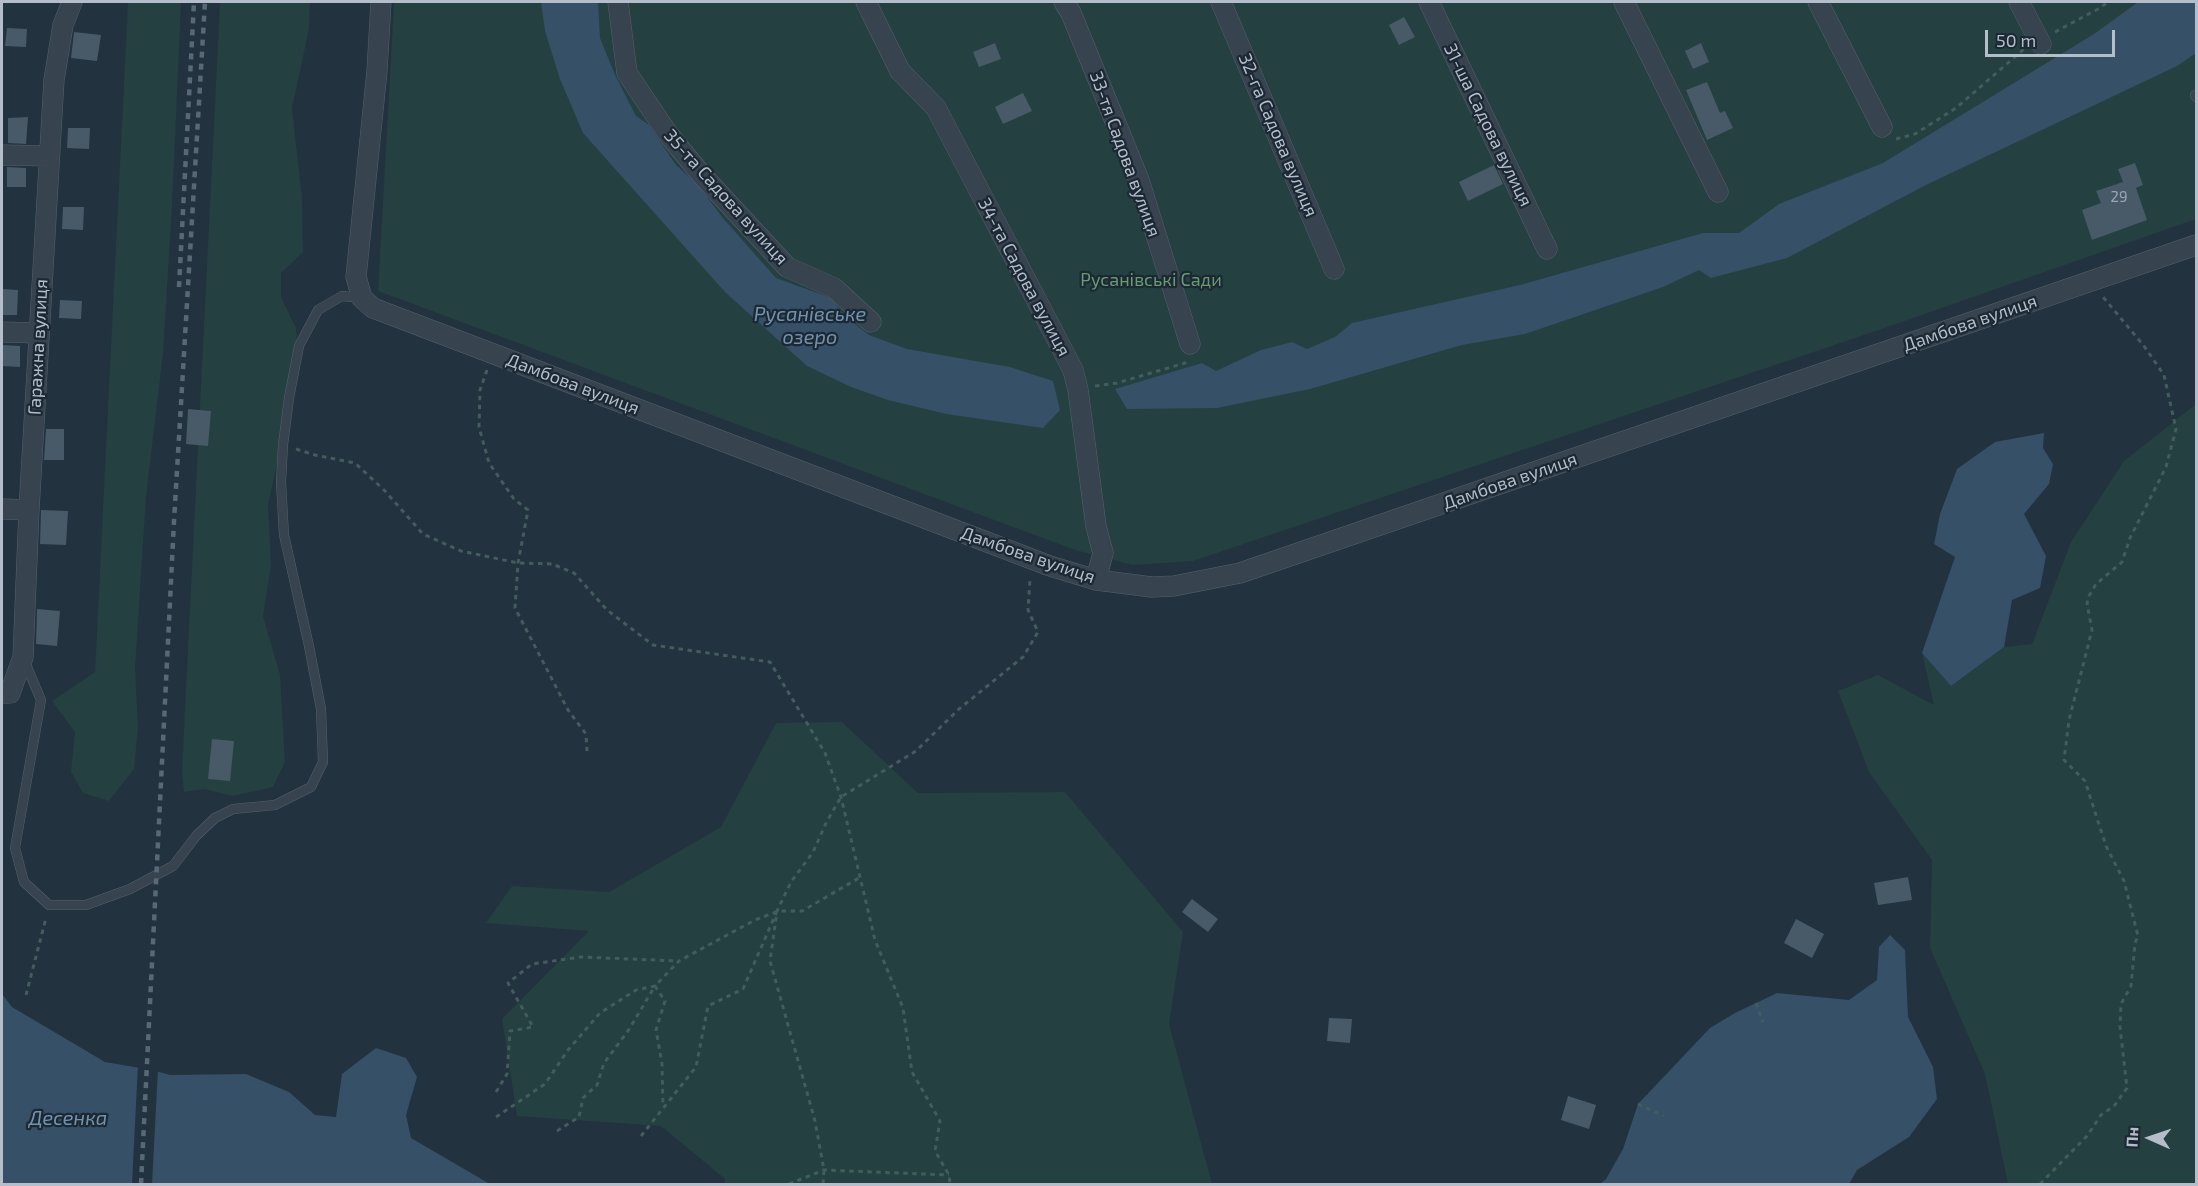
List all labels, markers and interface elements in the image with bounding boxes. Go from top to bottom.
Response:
scale bar [1988,18,2118,56]
text: 50 m [1996,29,2036,51]
street label: 31-ша Садова вулиця [1439,40,1537,210]
street label: 32-га Садова вулиця [1234,50,1322,220]
street label: 33-тя Садова вулиця [1085,68,1165,240]
street label: 35-та Садова вулиця [660,125,792,269]
house number: 29 [2110,188,2128,206]
street label: 34-та Садова вулиця [973,194,1075,360]
park label: Русанівські Сади [1080,269,1222,291]
street label: Гаражна вулиця [24,278,52,416]
street label: Дамбова вулиця [1900,290,2040,356]
water label: Русанівське озеро [754,302,866,349]
street label: Дамбова вулиця [504,349,642,419]
street label: Дамбова вулиця [1440,448,1580,514]
street label: Дамбова вулиця [958,522,1098,588]
water label: Десенка [29,1106,107,1130]
north arrow [2120,1108,2180,1168]
text: Пн [2121,1126,2142,1148]

